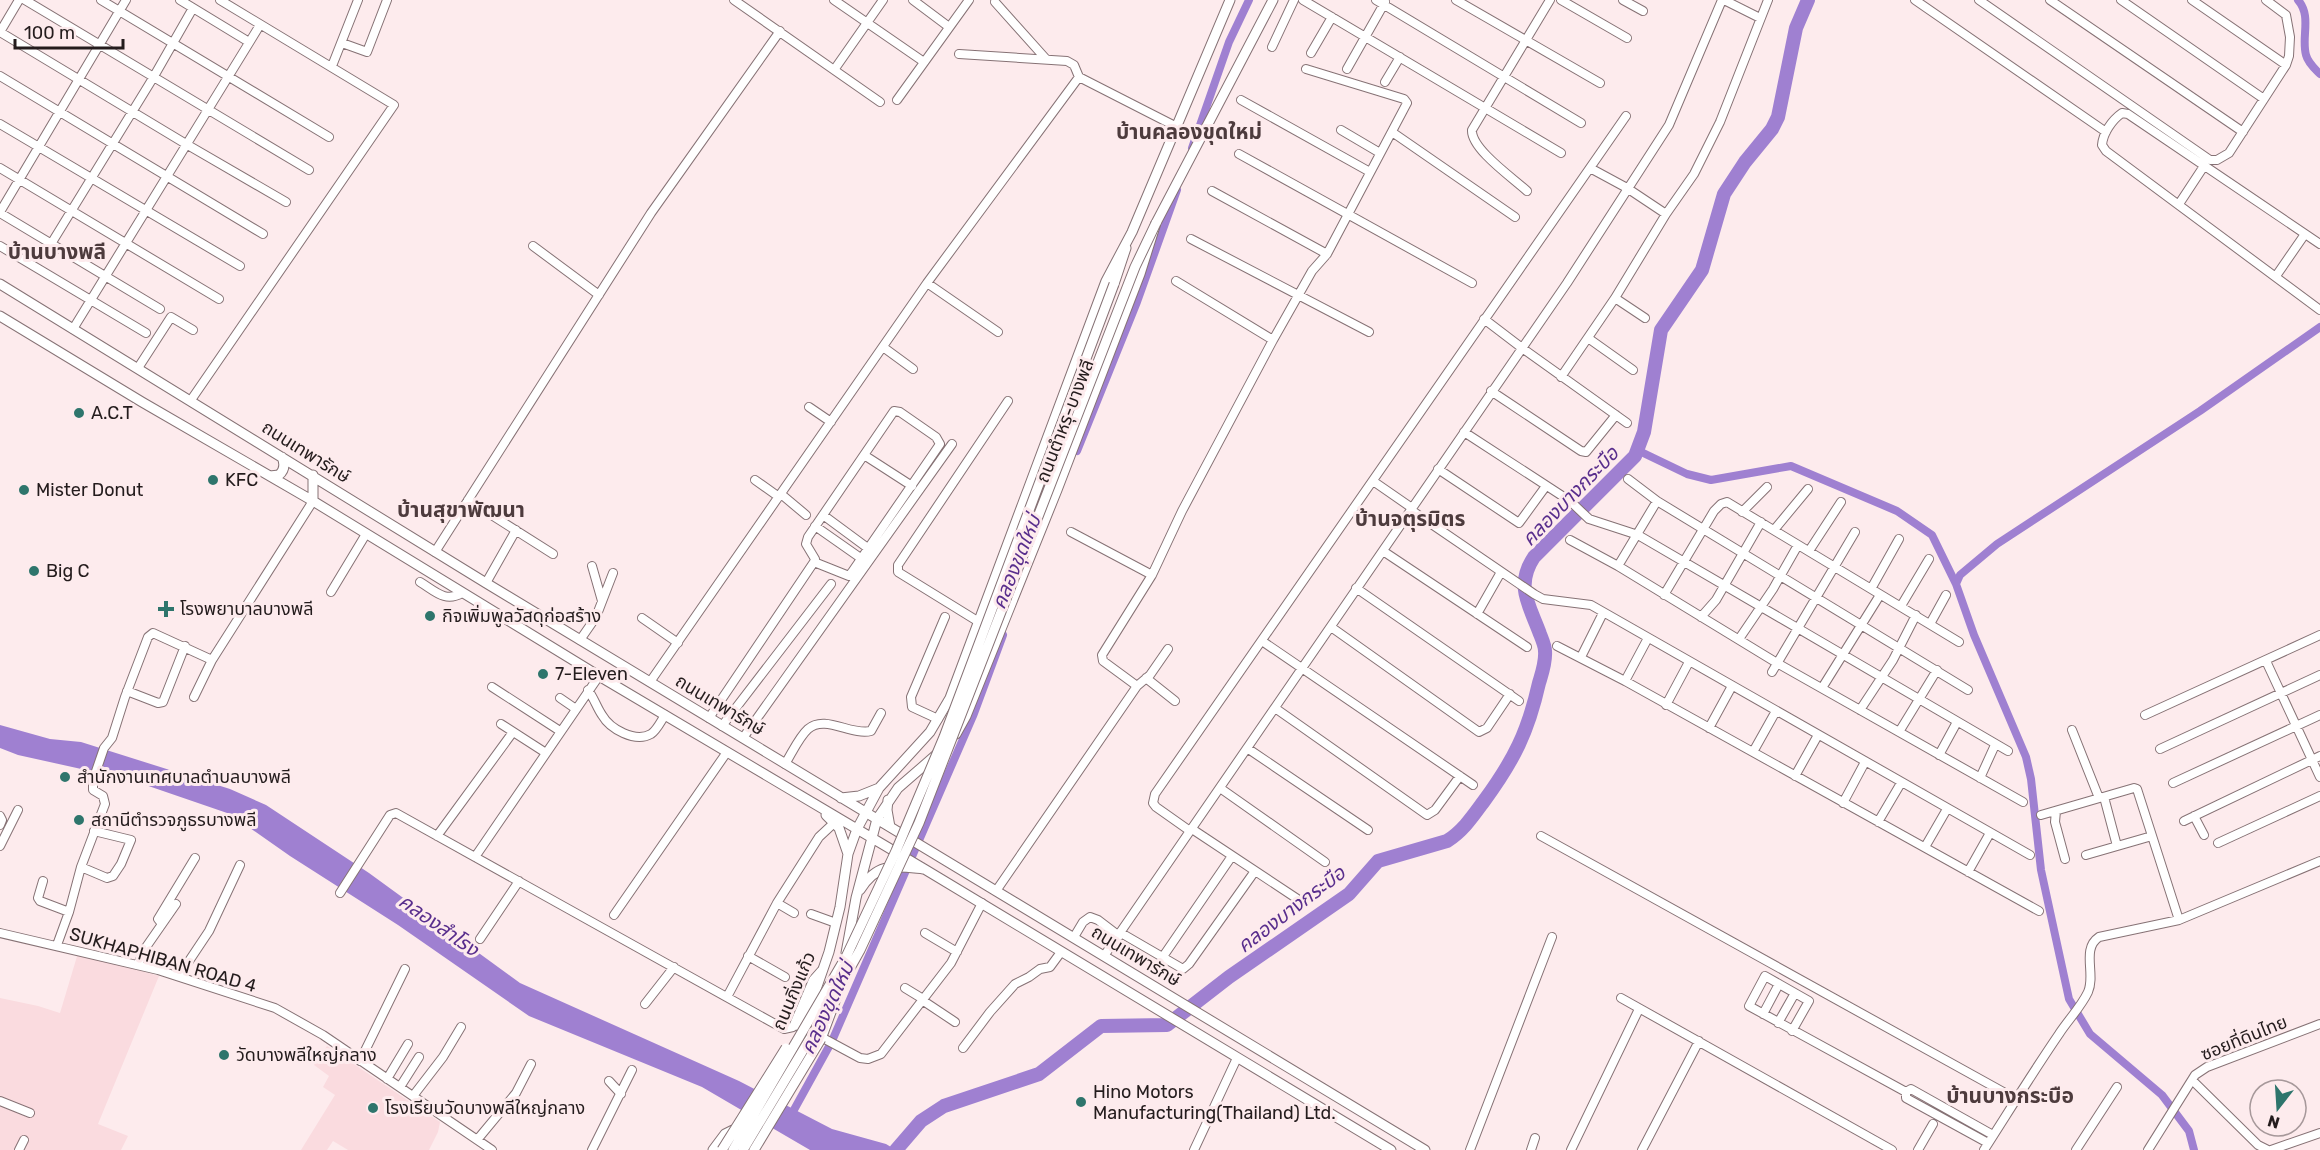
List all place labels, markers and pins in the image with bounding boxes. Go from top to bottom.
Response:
place label: A.C.T [91,402,133,424]
marker: A.C.T [72,406,86,420]
place label: KFC [225,469,258,491]
marker: KFC [206,473,220,487]
place label: Mister Donut [36,479,143,501]
marker: Mister Donut [17,483,31,497]
place label: Big C [46,560,90,582]
marker: Big C [27,564,41,578]
place label: โรงพยาบาลบางพลี [180,598,313,620]
marker: โรงพยาบาลบางพลี [157,600,175,618]
place label: กิจเพิ่มพูลวัสดุก่อสร้าง [442,604,601,628]
marker: กิจเพิ่มพูลวัสดุก่อสร้าง [423,609,437,623]
place label: 7-Eleven [555,663,628,685]
marker: 7-Eleven [536,667,550,681]
place label: สำนักงานเทศบาลตำบลบางพลี [77,766,291,788]
marker: สำนักงานเทศบาลตำบลบางพลี [58,770,72,784]
place label: สถานีตำรวจภูธรบางพลี [91,809,257,832]
marker: สถานีตำรวจภูธรบางพลี [72,813,86,827]
place label: วัดบางพลีใหญ่กลาง [236,1044,377,1066]
marker: วัดบางพลีใหญ่กลาง [217,1048,231,1062]
place label: Hino Motors Manufacturing(Thailand) Ltd. [1093,1081,1336,1124]
marker: Hino Motors Manufacturing(Thailand) Ltd. [1074,1095,1088,1109]
place label: โรงเรียนวัดบางพลีใหญ่กลาง [385,1097,585,1119]
marker: โรงเรียนวัดบางพลีใหญ่กลาง [366,1101,380,1115]

